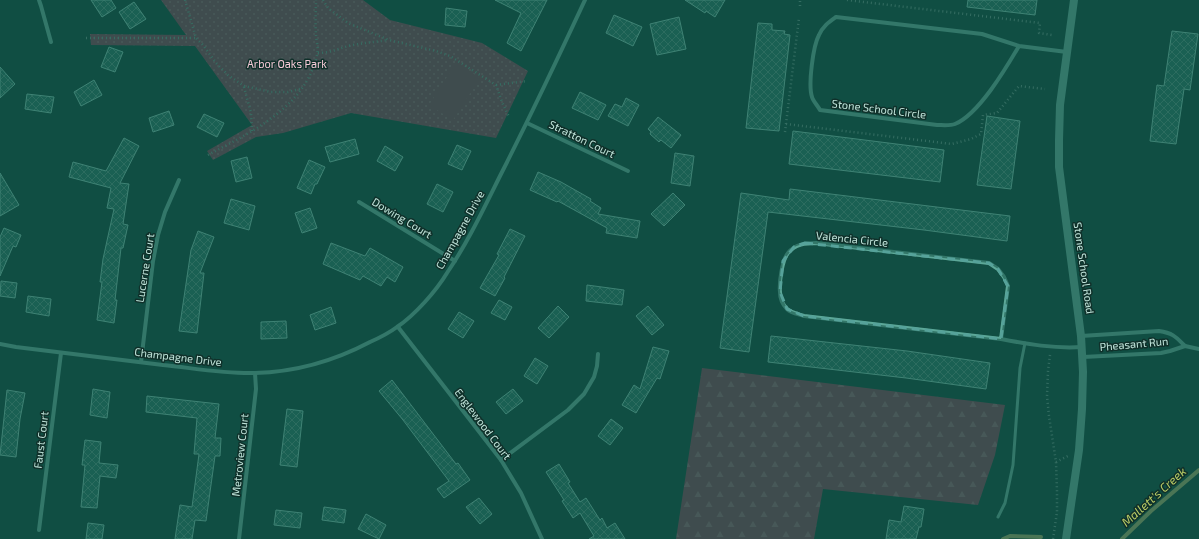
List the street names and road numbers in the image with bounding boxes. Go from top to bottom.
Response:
street label: Stone School Circle [831,96,927,121]
street label: Stratton Court [547,117,617,160]
street label: Champagne Drive [433,188,487,271]
street label: Dowing Court [370,195,435,241]
street label: Stone School Road [1072,221,1097,315]
street label: Valencia Circle [815,228,889,249]
street label: Lucerne Court [133,232,156,303]
street label: Pheasant Run [1099,334,1169,353]
street label: Champagne Drive [134,345,222,368]
street label: Englewood Court [452,386,514,462]
street label: Faust Court [31,411,50,469]
street label: Metroview Court [229,413,250,497]

